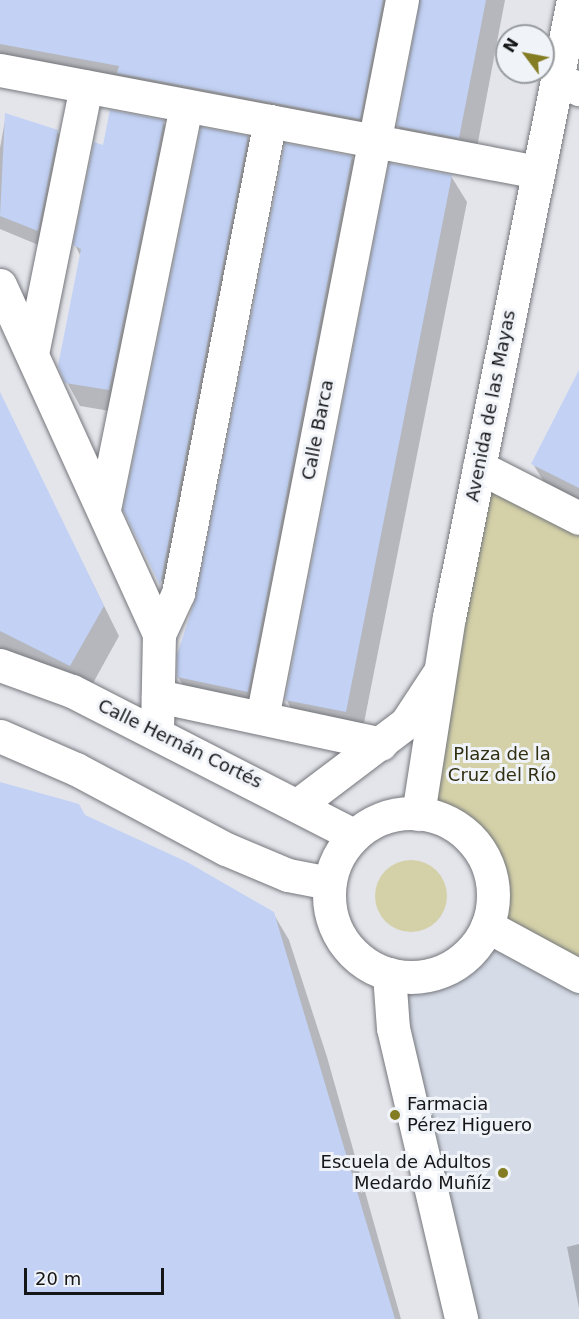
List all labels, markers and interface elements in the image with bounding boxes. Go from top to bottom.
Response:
north arrow [495,24,555,84]
text: N [499,35,523,56]
street label: Avenida de las Mayas [462,308,520,504]
street label: Calle Barca [298,378,338,482]
street label: Calle Hernán Cortés [94,695,266,793]
park label: Plaza de la Cruz del Río [448,744,556,786]
place label: Farmacia Pérez Higuero [407,1094,532,1136]
marker: Farmacia Pérez Higuero [388,1108,402,1122]
place label: Escuela de Adultos Medardo Muñíz [321,1152,491,1194]
marker: Escuela de Adultos Medardo Muñíz [496,1166,510,1180]
scale bar [27,1256,166,1294]
text: 20 m [35,1268,81,1289]

